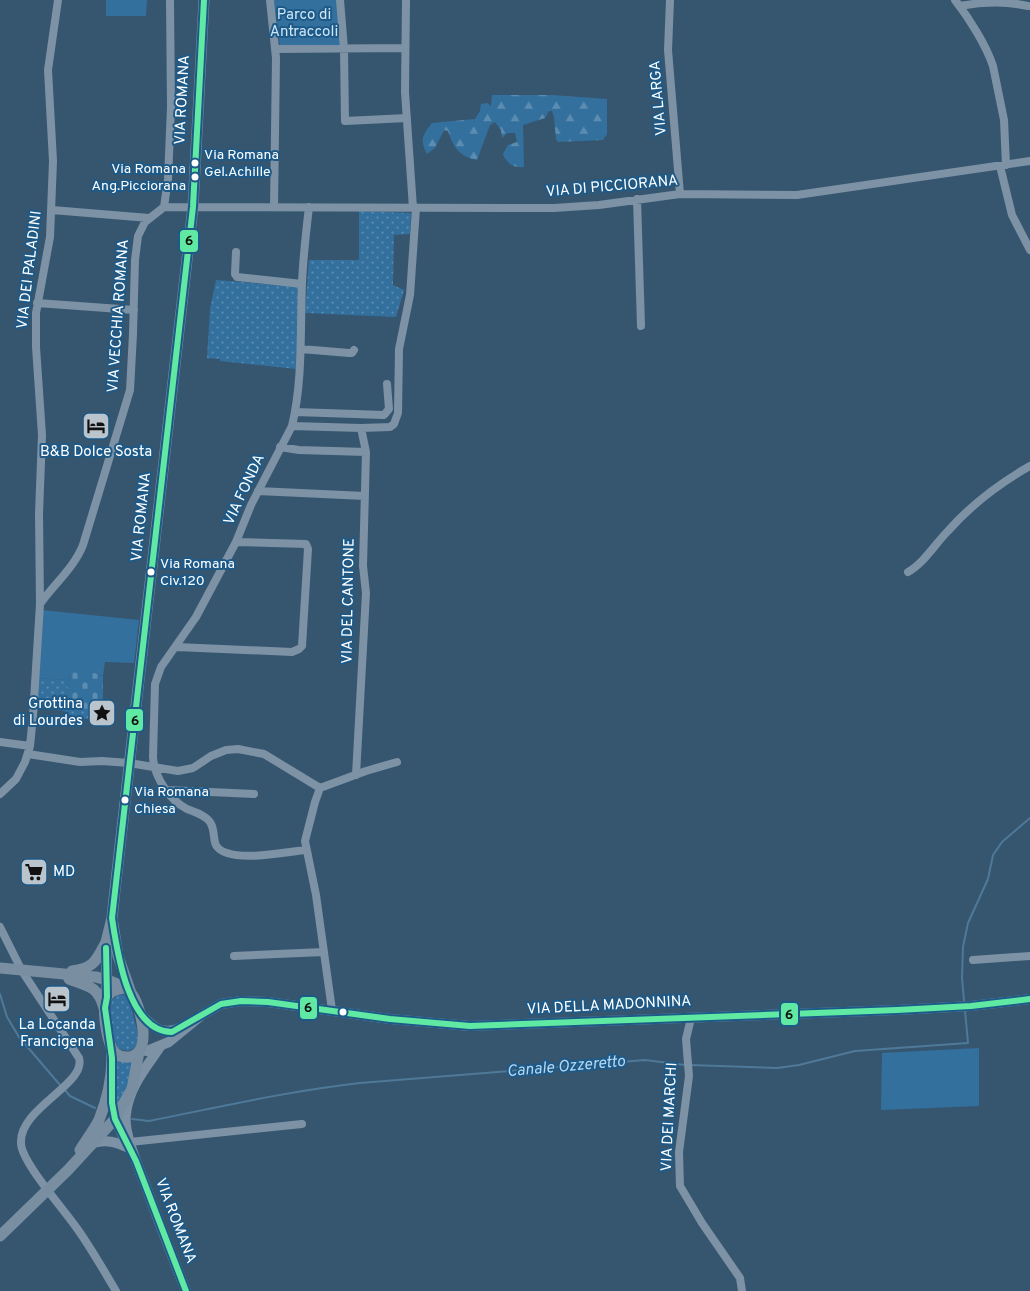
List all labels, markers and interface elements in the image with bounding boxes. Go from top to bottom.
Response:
park label: Parco di Antraccoli [270,6,338,42]
street label: VIA ROMANA [171,55,195,145]
street label: VIA LARGA [646,60,672,136]
place label: Via Romana Gel.Achille [204,147,279,181]
marker: Via Romana Gel.Achille [190,158,200,168]
place label: Via Romana Ang.Picciorana [92,161,186,195]
marker: Via Romana Ang.Picciorana [190,172,200,182]
street label: VIA DI PICCIORANA [545,172,679,202]
street label: VIA DEI PALADINI [13,210,47,330]
line badge: 6 [179,229,199,253]
text: 6 [185,233,193,250]
street label: VIA VECCHIA ROMANA [104,239,134,393]
hotel icon: B&B Dolce Sosta [81,411,111,441]
place label: B&B Dolce Sosta [40,443,152,462]
street label: VIA FONDA [220,451,270,529]
street label: VIA ROMANA [128,471,156,563]
street label: VIA DEL CANTONE [338,538,360,664]
place label: Via Romana Civ.120 [160,556,235,590]
marker: Via Romana Civ.120 [146,567,156,577]
place label: Grottina di Lourdes [13,695,83,731]
place icon: Grottina di Lourdes [87,698,117,728]
line badge: 6 [125,708,144,732]
text: 6 [131,713,139,730]
place label: Via Romana Chiesa [134,784,209,818]
marker: Via Romana Chiesa [120,795,130,805]
supermarket icon: MD [19,857,49,887]
place label: MD [53,863,75,882]
hotel icon: La Locanda Francigena [42,984,72,1014]
street label: VIA DELLA MADONNINA [526,992,692,1020]
line badge: 6 [299,996,318,1020]
text: 6 [304,1000,312,1017]
line badge: 6 [780,1002,799,1026]
unlabelled marker [338,1007,348,1017]
text: 6 [785,1007,793,1024]
place label: La Locanda Francigena [18,1016,96,1052]
water label: Canale Ozzeretto [506,1052,626,1082]
street label: VIA DEI MARCHI [658,1062,682,1172]
street label: VIA ROMANA [150,1176,200,1266]

